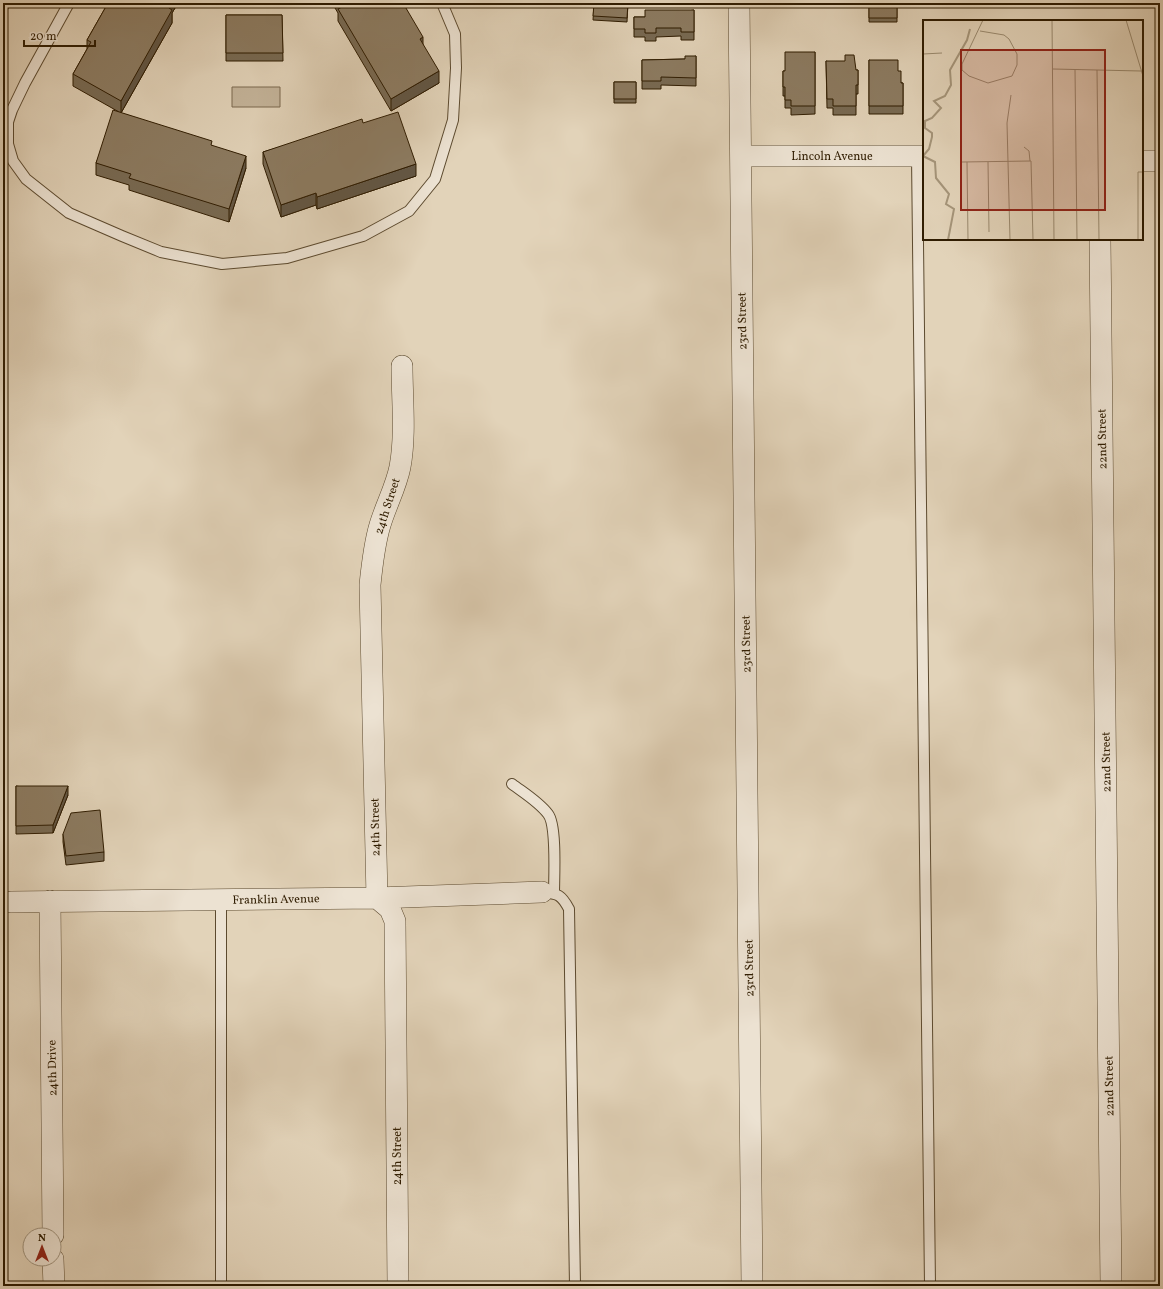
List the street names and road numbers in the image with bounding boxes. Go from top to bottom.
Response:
street label: Lincoln Avenue [791,149,873,165]
street label: 23rd Street [734,292,752,350]
street label: 22nd Street [1094,409,1112,469]
street label: 24th Street [371,476,405,537]
street label: 23rd Street [738,615,756,673]
street label: 22nd Street [1098,732,1116,792]
street label: 24th Street [367,798,385,856]
street label: Franklin Avenue [232,891,320,909]
street label: 23rd Street [741,939,759,997]
street label: 24th Drive [45,1039,61,1096]
street label: 22nd Street [1101,1056,1119,1116]
street label: 24th Street [390,1127,406,1185]

